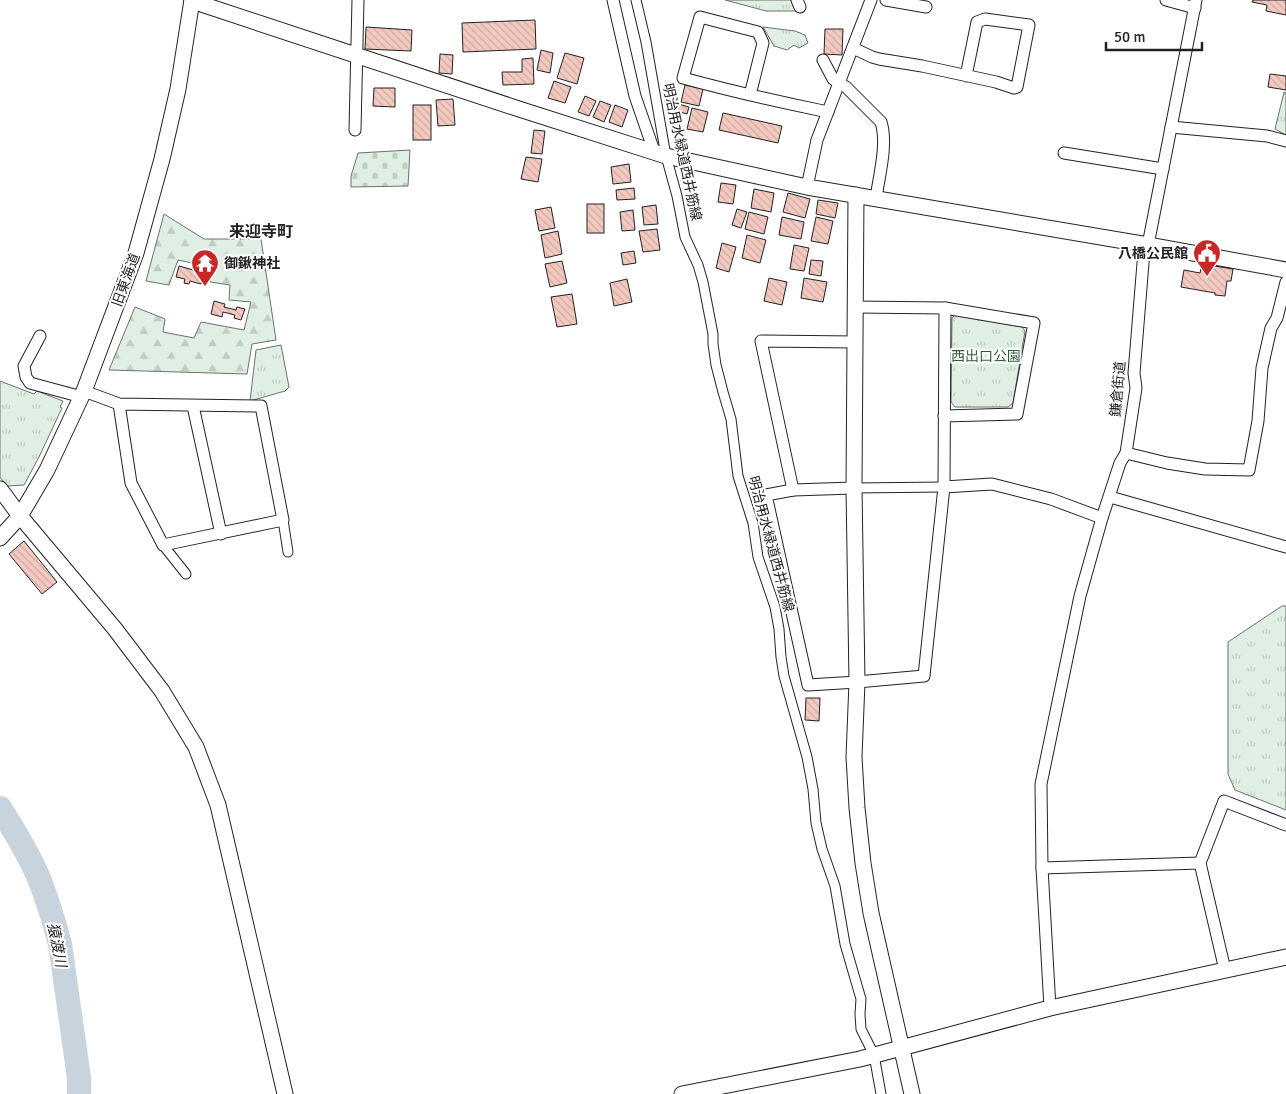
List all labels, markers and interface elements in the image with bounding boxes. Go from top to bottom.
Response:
scale bar [1106,20,1202,52]
text: 50 m [1114,28,1145,46]
street label: 明治用水緑道西井筋線 [659,82,705,222]
district label: 来迎寺町 [229,222,293,242]
public building icon: 八橋公民館 [1192,238,1222,277]
place label: 八橋公民館 [1118,245,1188,262]
temple icon: 御鍬神社 [190,248,220,287]
street label: 旧東海道 [108,251,144,309]
place label: 御鍬神社 [224,255,280,272]
park label: 西出口公園 [951,348,1021,365]
street label: 鎌倉街道 [1107,360,1129,418]
street label: 明治用水緑道西井筋線 [745,474,797,614]
water label: 猿渡川 [44,921,71,971]

